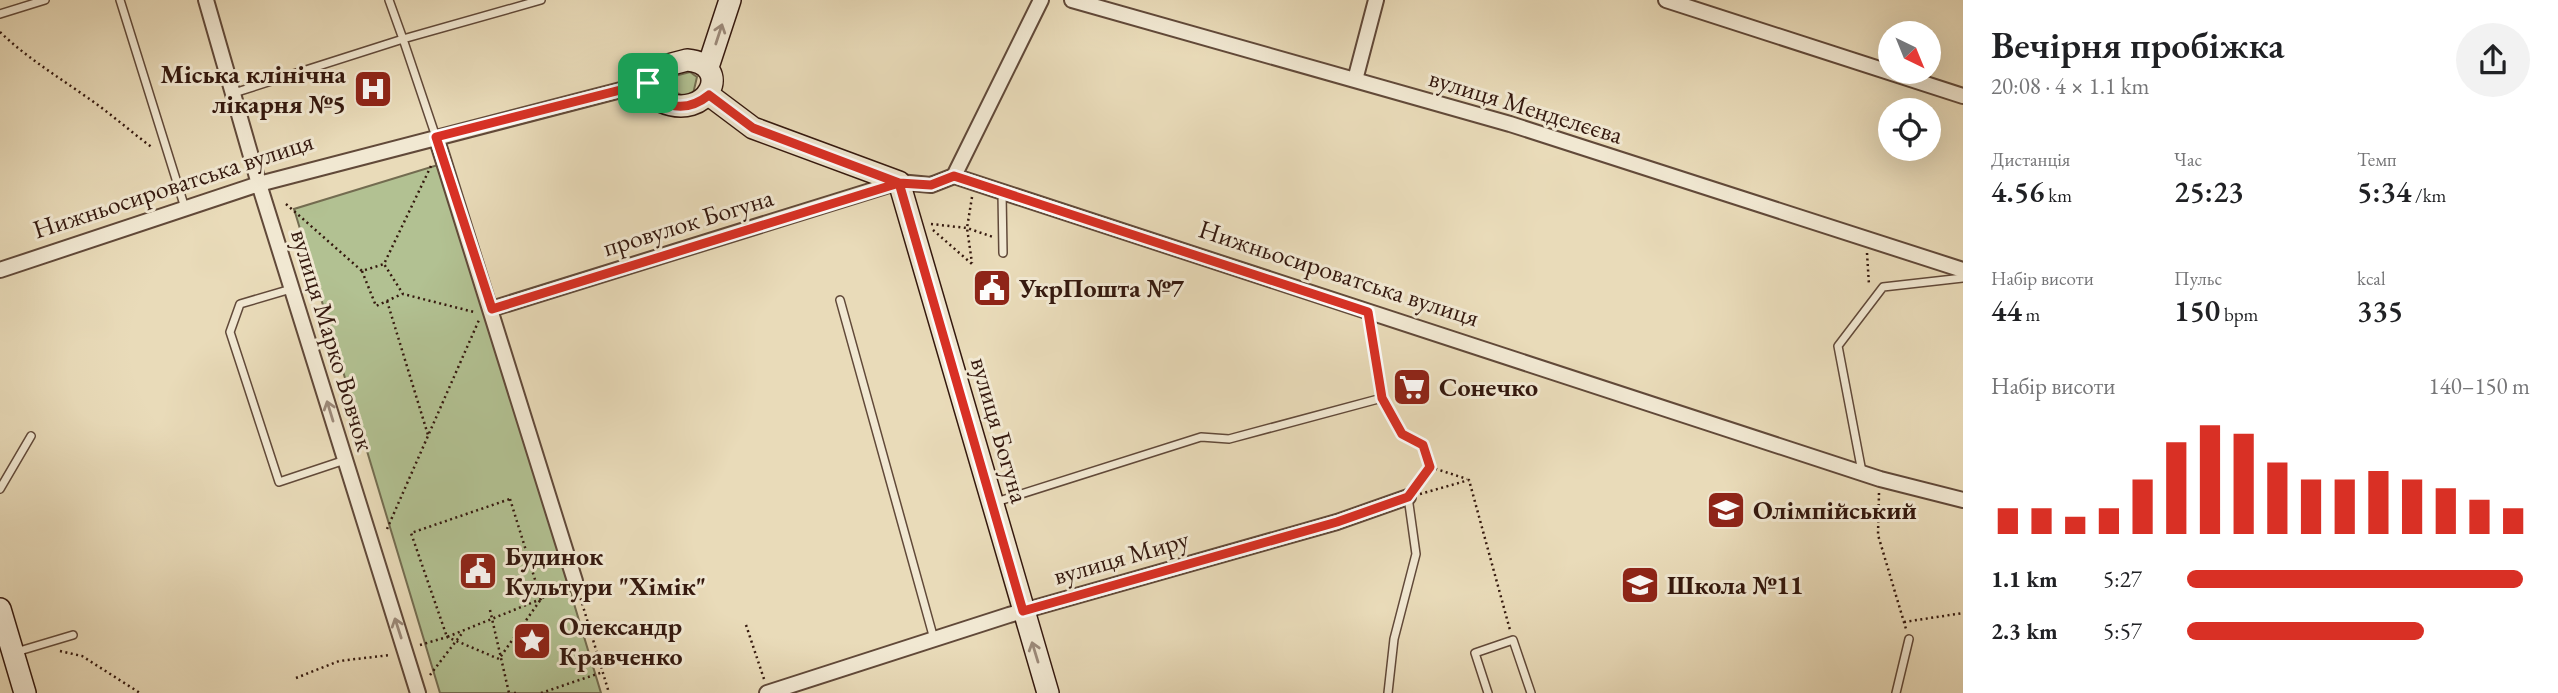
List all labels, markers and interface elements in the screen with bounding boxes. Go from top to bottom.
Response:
text: Вечірня пробіжка [1991,20,2284,69]
north arrow [1878,21,1941,84]
map controls [1878,21,1941,161]
one-way arrow [714,23,726,45]
button: share [2456,23,2530,97]
pin [618,53,678,113]
place label: Міська клінічна лікарня №5 [160,57,347,121]
street label: вулиця Менделєєва [1425,60,1628,152]
icon: arrive [629,64,667,102]
hospital icon: Міська клінічна лікарня №5 [352,68,394,110]
text: 20:08 · 4 × 1.1 km [1991,71,2149,101]
button: locate [1878,98,1941,161]
street label: Нижньосироватська вулиця [29,124,317,246]
text: Дистанція [1991,147,2070,172]
text: Час [2174,147,2202,172]
text: Темп [2357,147,2397,172]
text: 4.56 [1991,172,2044,211]
text: 25:23 [2174,172,2244,211]
text: 5:34 [2357,172,2411,211]
street label: провулок Богуна [599,180,778,264]
text: km [2044,183,2072,208]
text: /km [2411,183,2446,208]
street label: Нижньосироватська вулиця [1195,212,1483,334]
street label: вулиця Марко Вовчок [283,225,383,456]
text: Набір висоти [1991,266,2094,291]
text: Пульс [2174,266,2222,291]
text: kcal [2357,266,2386,291]
public building icon: УкрПошта №7 [971,267,1013,309]
place label: УкрПошта №7 [1018,271,1184,305]
text: 44 [1991,291,2022,330]
text: 150 [2174,291,2220,330]
text: 335 [2357,291,2403,330]
text: m [2022,302,2040,327]
text: bpm [2220,302,2258,327]
street label: вулиця Богуна [963,353,1037,508]
supermarket icon: Сонечко [1391,366,1433,408]
place label: Сонечко [1439,370,1538,404]
text: Набір висоти [1991,371,2115,401]
text: 140–150 m [2429,371,2530,401]
one-way arrow [322,400,335,422]
school or university icon: Олімпійський [1705,489,1747,531]
place label: Олімпійський [1753,493,1917,527]
street label: вулиця Миру [1049,521,1193,593]
place label: Будинок Культури "Хімік" [505,539,706,603]
public building icon: Будинок Культури "Хімік" [457,550,499,592]
school or university icon: Школа №11 [1619,564,1661,606]
text: 1.1 km [1991,564,2058,594]
text: 5:27 [2103,564,2142,594]
place label: Школа №11 [1667,568,1803,602]
place label: Олександр Кравченко [559,609,683,673]
text: 2.3 km [1991,616,2058,646]
text: 5:57 [2103,616,2142,646]
one-way arrow [391,617,403,639]
place icon: Олександр Кравченко [511,620,553,662]
one-way arrow [1028,641,1041,663]

